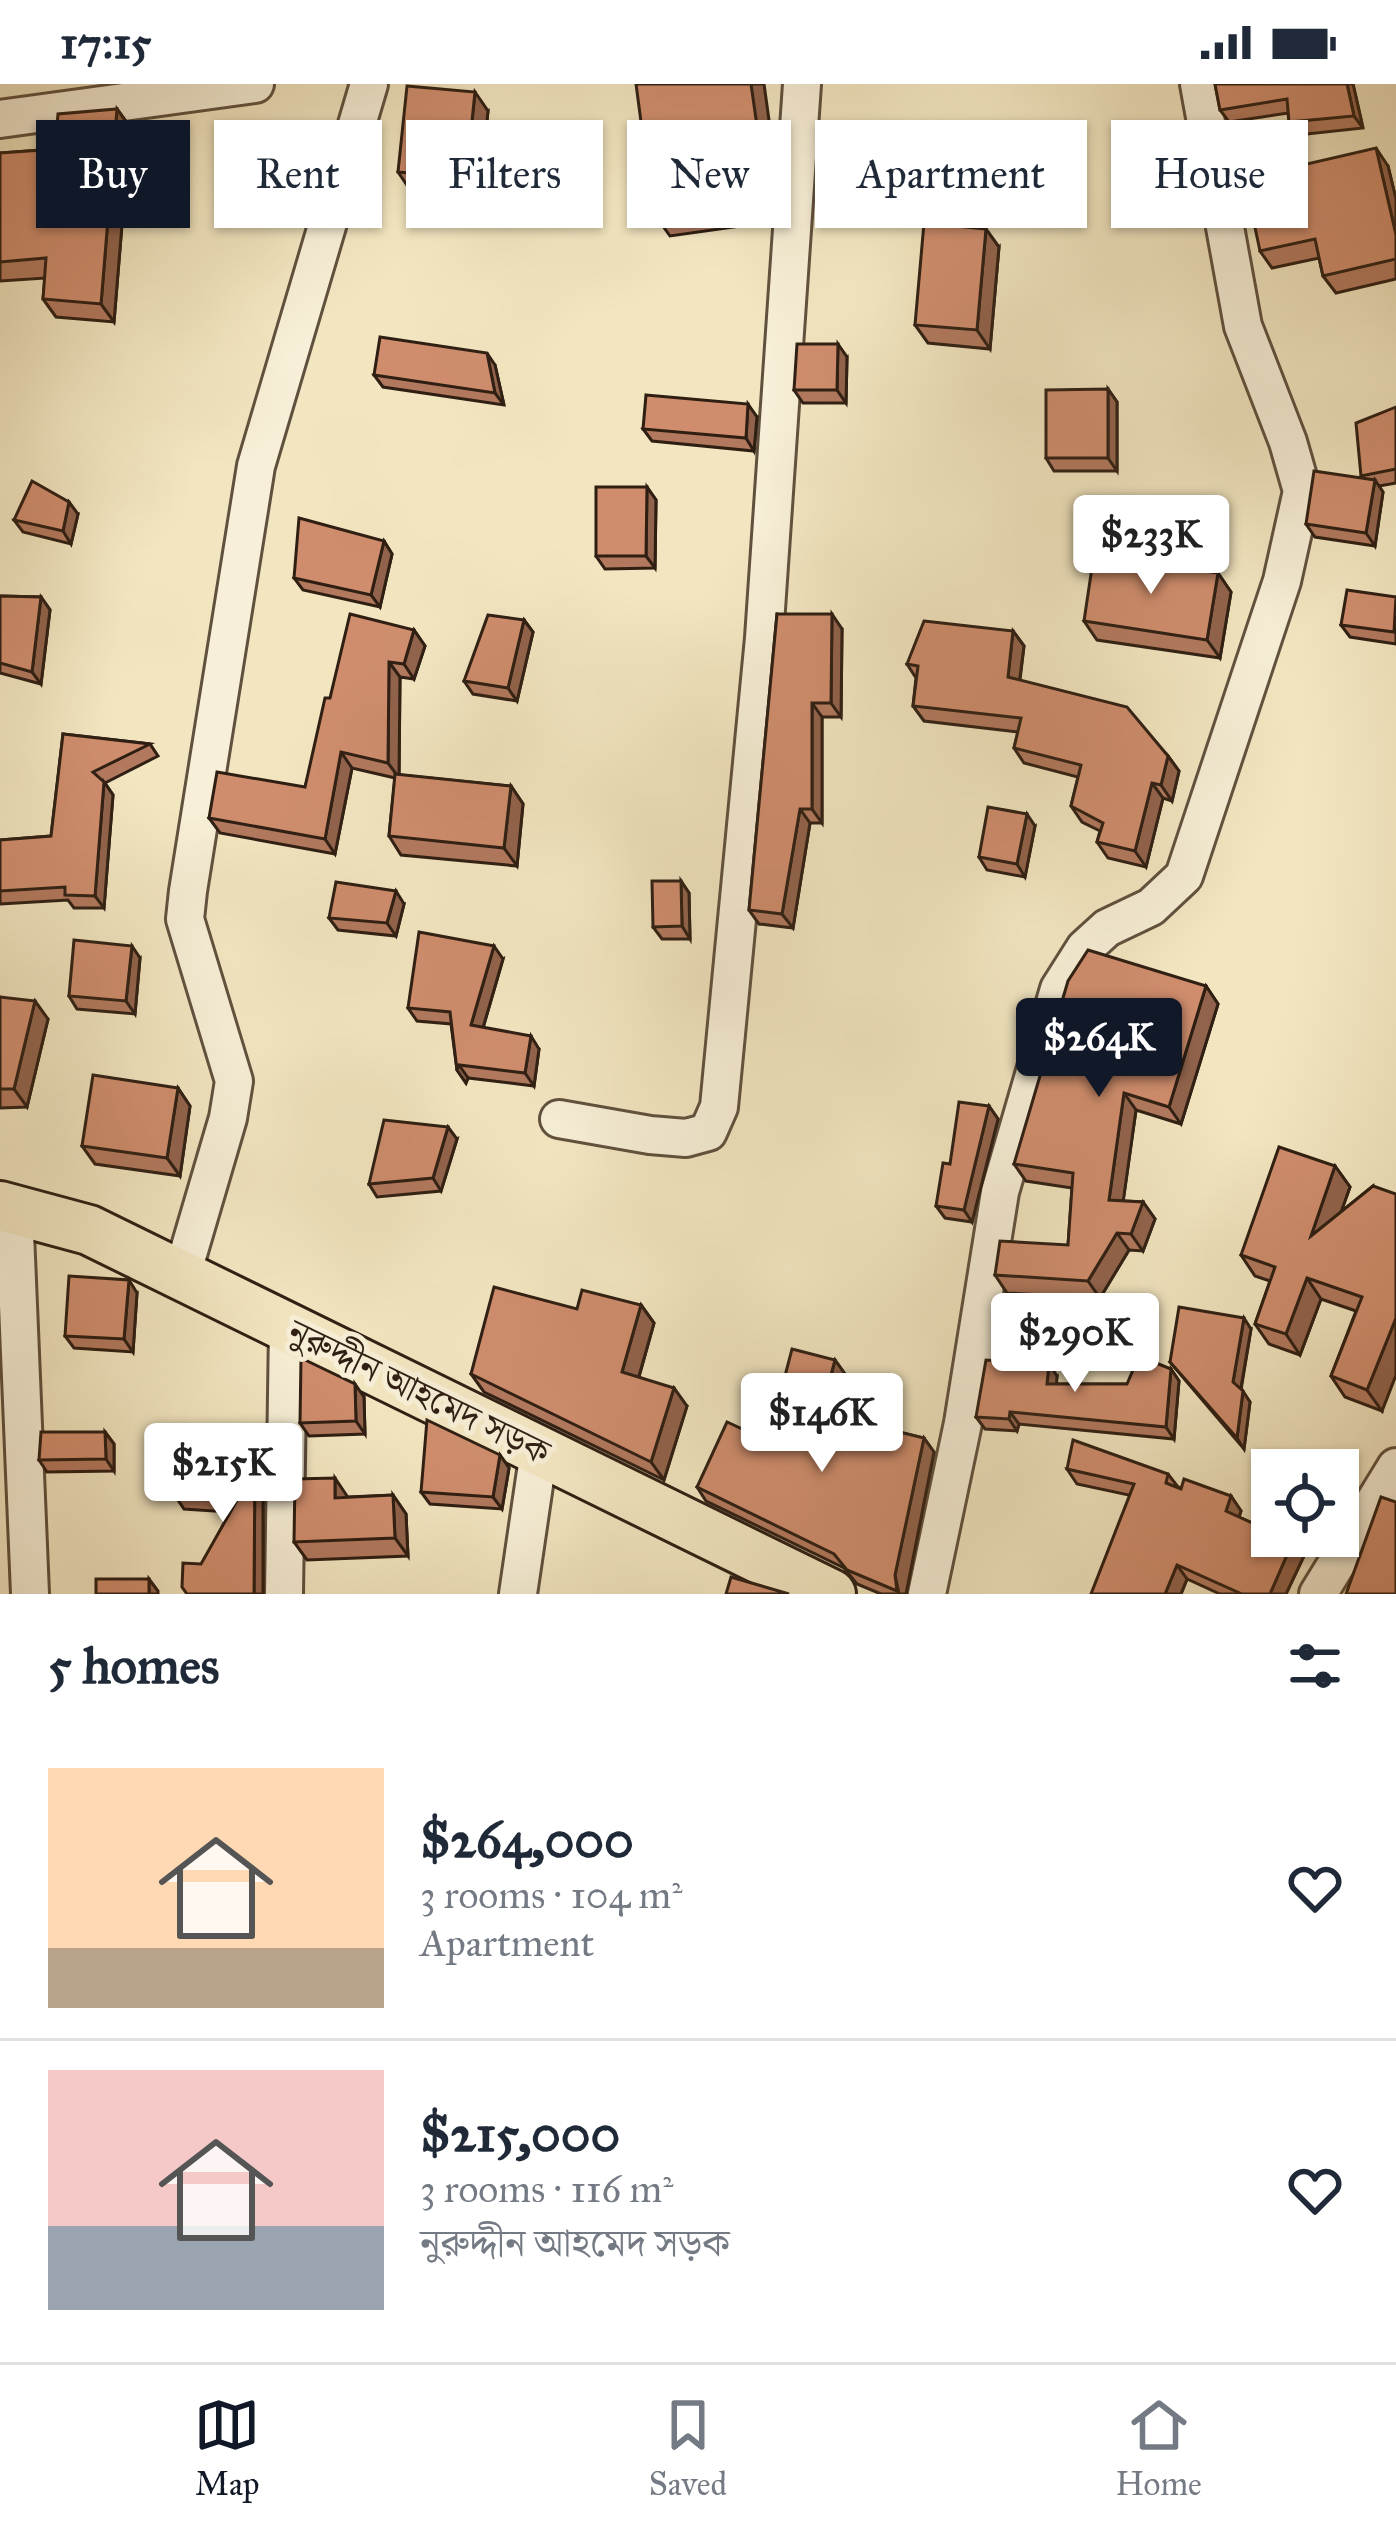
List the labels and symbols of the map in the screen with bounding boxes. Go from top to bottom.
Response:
pin: $233K [1067,495,1235,597]
pin: $264K [1015,998,1183,1100]
pin: $290K [991,1293,1159,1395]
street label: নুরুদ্দীন আহমেদ সড়ক [279,1309,559,1475]
pin: $146K [738,1373,906,1475]
pin: $215K [139,1423,307,1525]

